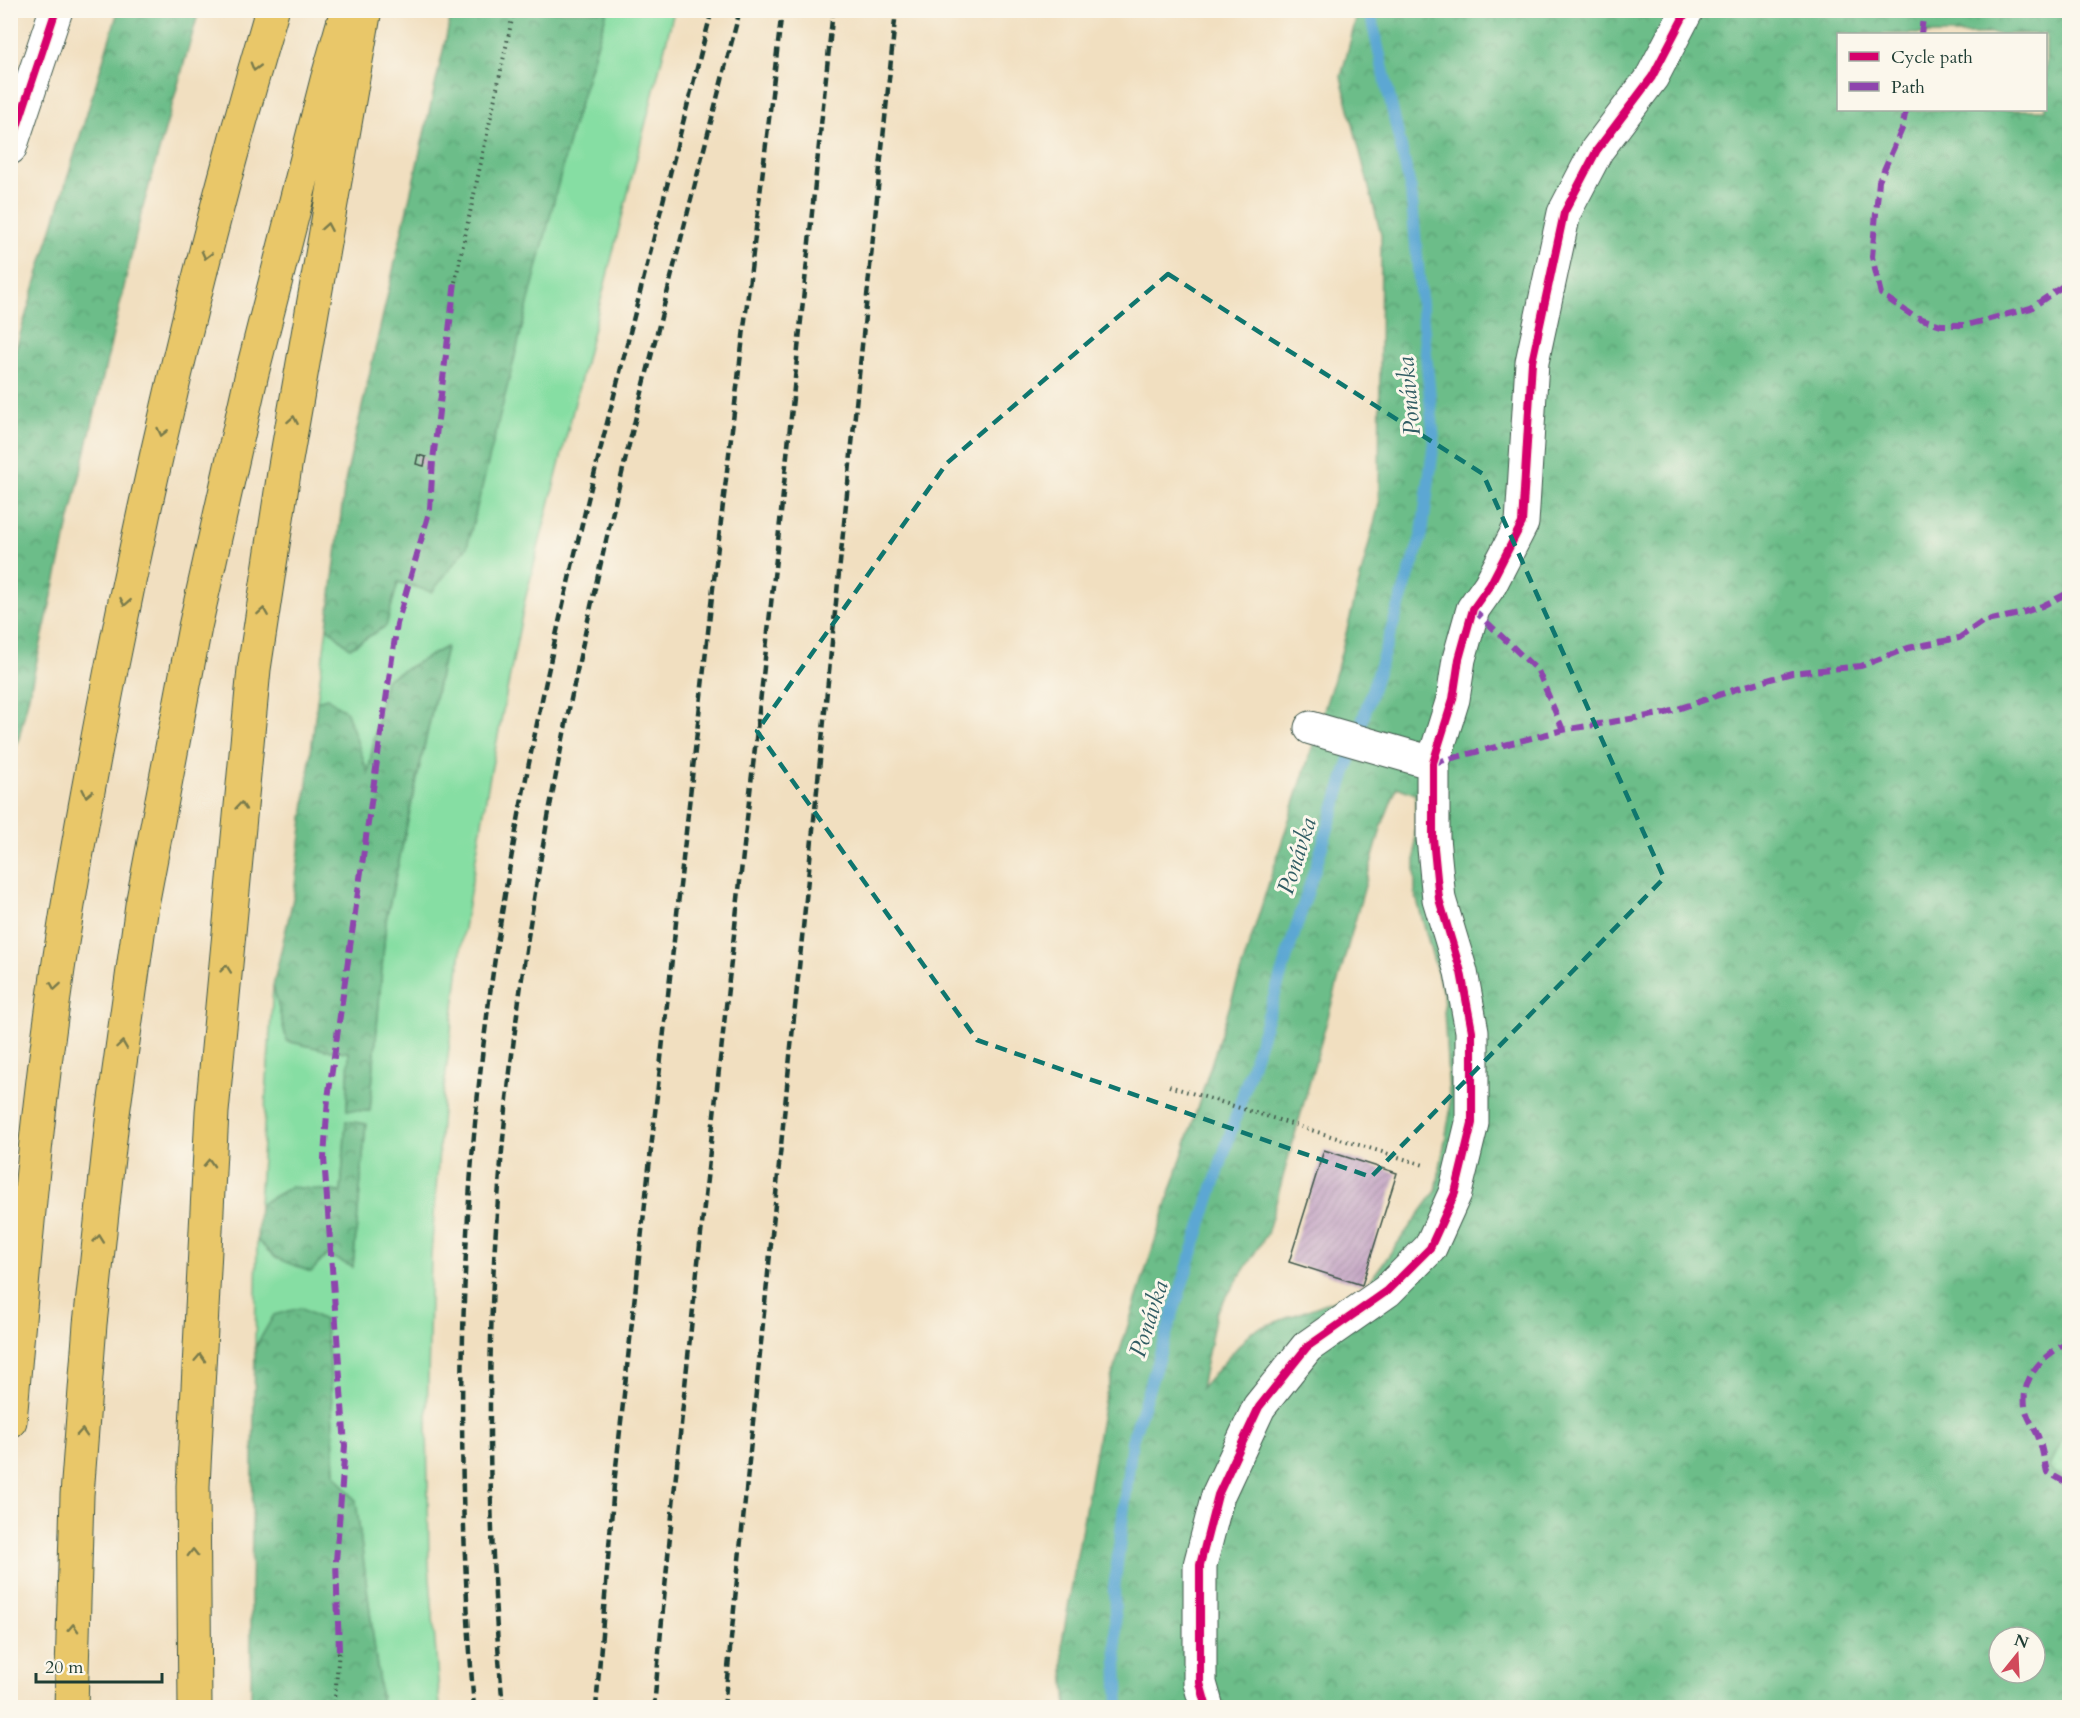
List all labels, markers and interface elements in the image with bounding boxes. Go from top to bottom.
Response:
legend [1837,33,2047,111]
text: Cycle path [1891,45,1973,70]
one-way arrow [250,61,262,72]
text: Path [1891,75,1925,100]
one-way arrow [320,223,333,233]
one-way arrow [201,249,213,260]
water label: Ponávka [1389,355,1429,437]
one-way arrow [286,415,299,425]
one-way arrow [157,426,170,436]
one-way arrow [119,597,132,607]
one-way arrow [256,608,269,618]
one-way arrow [81,788,94,798]
one-way arrow [234,801,247,810]
water label: Ponávka [1269,813,1325,899]
one-way arrow [219,964,232,974]
one-way arrow [50,981,62,990]
one-way arrow [116,1041,128,1050]
one-way arrow [203,1159,216,1168]
one-way arrow [92,1235,105,1244]
water label: Ponávka [1121,1276,1177,1362]
one-way arrow [193,1353,206,1362]
one-way arrow [75,1429,88,1438]
one-way arrow [187,1548,199,1557]
one-way arrow [67,1624,79,1633]
north arrow [1987,1625,2047,1685]
text: N [2011,1629,2031,1654]
scale bar [36,1646,162,1684]
text: 20 m [45,1655,84,1680]

